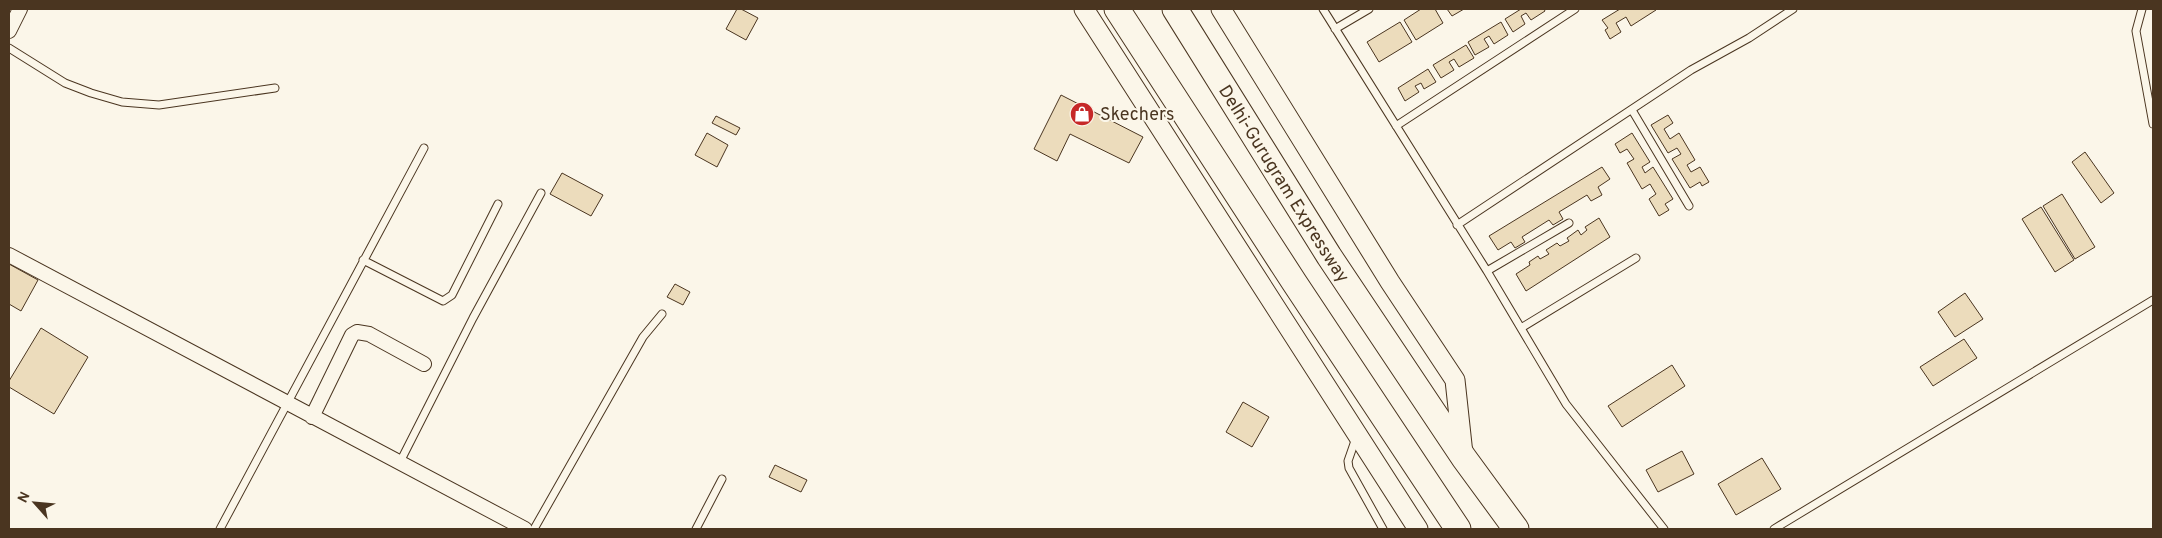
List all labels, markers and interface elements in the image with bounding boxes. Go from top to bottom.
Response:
street label: Delhi-Gurugram Expressway [1212,81,1354,288]
shop icon: Skechers [1069,101,1095,127]
place label: Skechers [1100,104,1174,127]
north arrow [10,478,60,528]
text: N [15,489,35,506]

